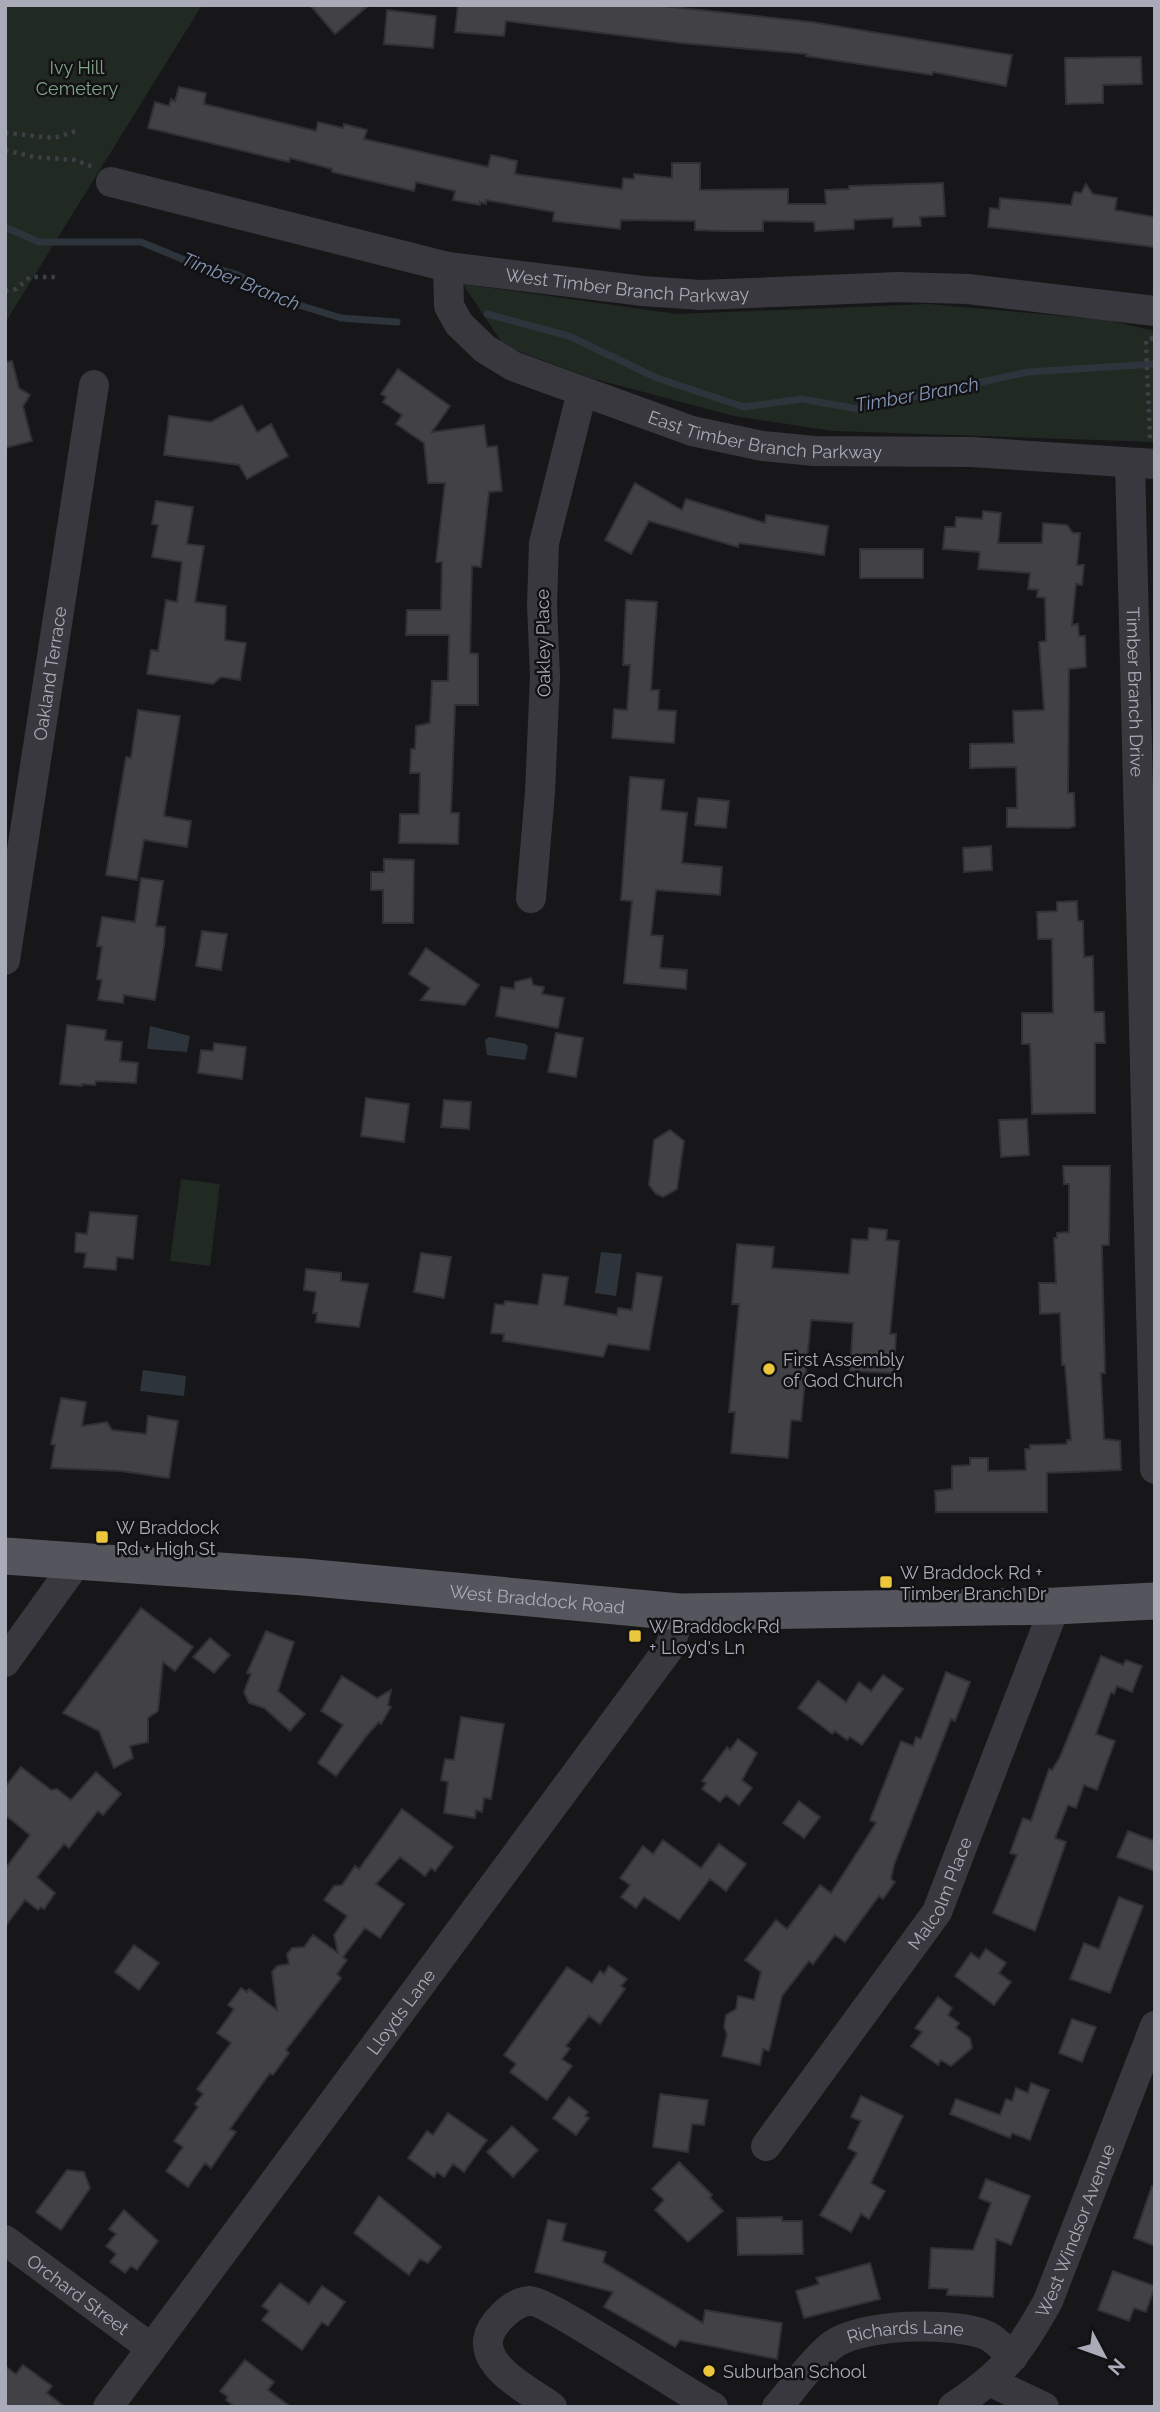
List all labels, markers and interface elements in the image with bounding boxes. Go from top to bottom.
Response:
park label: Ivy Hill Cemetery [36,57,118,99]
water label: Timber Branch [179,247,303,315]
street label: West Timber Branch Parkway [504,264,750,306]
water label: Timber Branch [854,372,980,416]
street label: East Timber Branch Parkway [646,406,882,462]
street label: Oakley Place [532,588,554,697]
street label: Oakland Terrace [29,604,70,742]
street label: Timber Branch Drive [1123,607,1148,778]
place label: First Assembly of God Church [783,1349,905,1391]
marker: First Assembly of God Church [761,1361,777,1377]
place label: W Braddock Rd + High St [116,1517,220,1559]
marker: W Braddock Rd + High St [94,1529,110,1545]
place label: W Braddock Rd + Timber Branch Dr [900,1562,1047,1604]
marker: W Braddock Rd + Timber Branch Dr [878,1574,894,1590]
street label: West Braddock Road [449,1580,626,1617]
place label: W Braddock Rd + Lloyd's Ln [649,1616,780,1658]
marker: W Braddock Rd + Lloyd's Ln [627,1628,643,1644]
street label: Malcolm Place [903,1833,976,1953]
street label: Lloyds Lane [362,1964,439,2058]
street label: West Windsor Avenue [1031,2140,1119,2321]
street label: Orchard Street [23,2250,133,2339]
street label: Richards Lane [844,2316,966,2347]
north arrow [1069,2321,1139,2391]
text: N [1104,2354,1130,2380]
place label: Suburban School [723,2361,866,2382]
marker: Suburban School [701,2363,717,2379]

